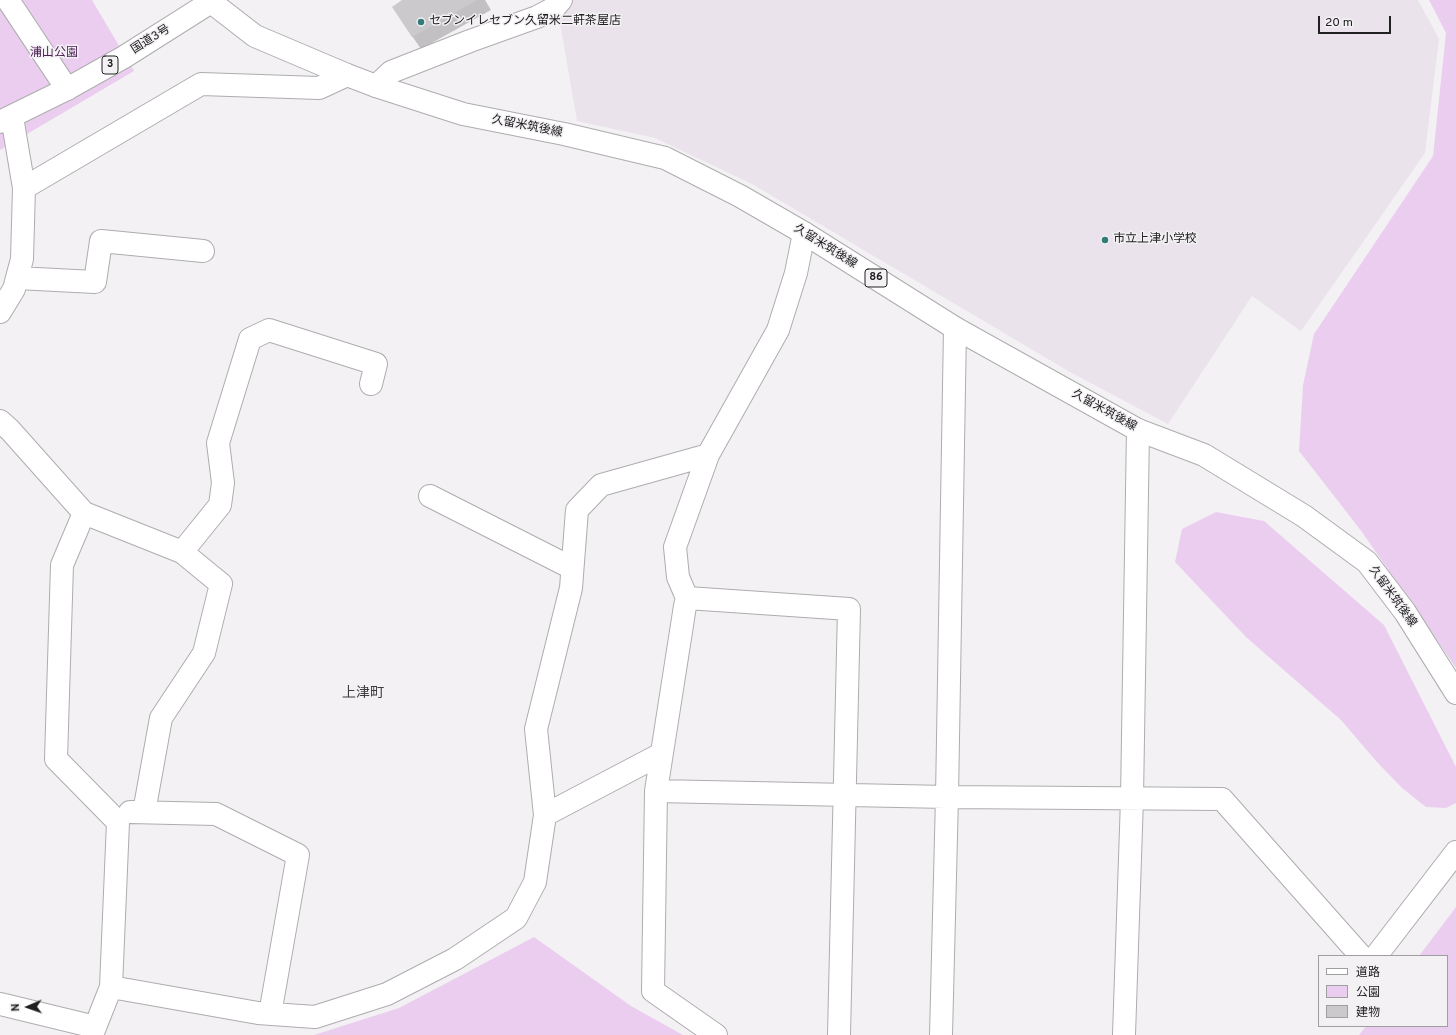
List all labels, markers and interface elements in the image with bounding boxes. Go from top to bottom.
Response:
scale bar [1320,8,1393,34]
place label: セブンイレセブン久留米二軒茶屋店 [429,15,621,29]
text: 20 m [1325,15,1353,31]
marker: セブンイレセブン久留米二軒茶屋店 [416,17,426,27]
street label: 国道3号 [129,22,173,58]
park label: 浦山公園 [30,47,78,61]
road number: 3 [102,56,118,74]
street label: 久留米筑後線 [490,113,564,141]
street label: 久留米筑後線 [791,222,859,272]
place label: 市立上津小学校 [1113,233,1197,247]
marker: 市立上津小学校 [1100,235,1110,245]
road number: 86 [865,269,887,287]
street label: 久留米筑後線 [1069,387,1139,435]
street label: 久留米筑後線 [1365,564,1419,630]
district label: 上津町 [342,686,384,702]
legend [1318,955,1448,1027]
text: 道路 [1356,965,1380,981]
text: 公園 [1356,985,1380,1001]
north arrow [8,987,48,1027]
text: N [9,1003,23,1012]
text: 建物 [1356,1005,1380,1021]

